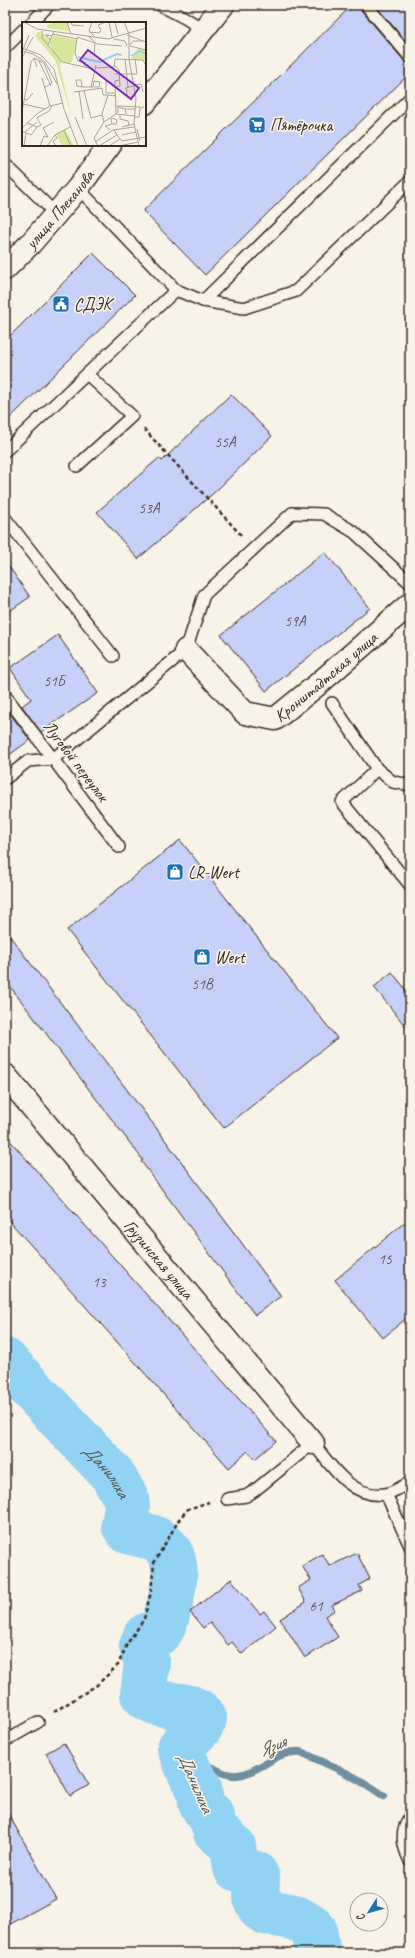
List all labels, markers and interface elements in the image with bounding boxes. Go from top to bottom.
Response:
inset map [22,22,146,146]
supermarket icon: Пятёрочка [247,115,267,135]
place label: Пятёрочка [270,115,333,136]
street label: улица Плеханова [20,164,99,254]
public building icon: СДЭК [51,294,71,314]
place label: СДЭК [74,294,115,315]
house number: 55А [214,433,237,452]
house number: 53А [138,499,161,518]
house number: 59А [284,612,307,631]
street label: Кронштадтская улица [270,626,383,726]
house number: 51Б [43,672,67,691]
street label: Луговой переулок [39,716,114,807]
shop icon: LR-Wert [165,862,185,882]
place label: LR-Wert [188,862,241,883]
shop icon: Wert [192,947,212,967]
place label: Wert [215,947,247,968]
house number: 51В [191,975,214,994]
street label: Грузинская улица [120,1215,199,1304]
house number: 15 [378,1250,393,1269]
house number: 13 [92,1273,107,1292]
water label: Данилиха [78,1439,136,1504]
house number: 61 [309,1597,324,1616]
water label: Язия [255,1729,292,1762]
water label: Данилиха [173,1749,220,1818]
north arrow [349,1892,389,1932]
text: С [353,1910,368,1924]

